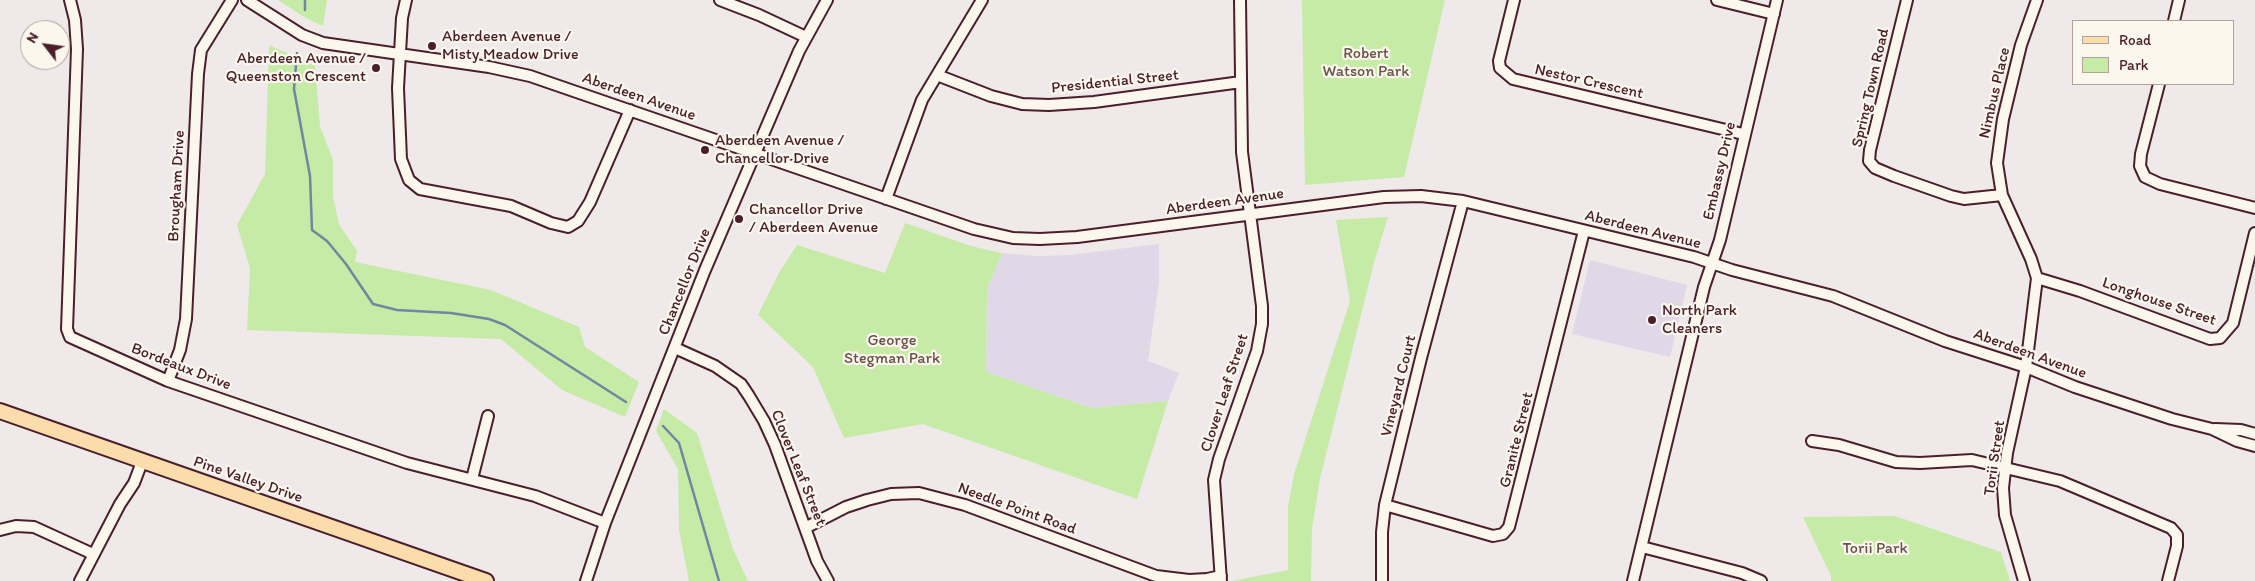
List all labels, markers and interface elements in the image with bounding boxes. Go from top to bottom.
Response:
north arrow [20,20,70,70]
legend [2072,20,2235,85]
place label: Aberdeen Avenue / Misty Meadow Drive [442,27,579,65]
street label: Spring Town Road [1848,27,1894,149]
text: N [23,29,42,46]
text: Road [2119,31,2151,49]
marker: Aberdeen Avenue / Misty Meadow Drive [426,40,438,52]
park label: Robert Watson Park [1323,44,1409,82]
street label: Nimbus Place [1975,45,2015,141]
place label: Aberdeen Avenue / Queenston Crescent [226,49,366,87]
text: Park [2119,56,2149,74]
street label: Nestor Crescent [1533,60,1645,104]
marker: Aberdeen Avenue / Queenston Crescent [370,62,382,74]
street label: Presidential Street [1050,66,1180,98]
street label: Aberdeen Avenue [580,69,698,125]
street label: Embassy Drive [1699,120,1741,222]
street label: Brougham Drive [164,130,190,242]
place label: Aberdeen Avenue / Chancellor Drive [715,131,844,169]
marker: Aberdeen Avenue / Chancellor Drive [699,144,711,156]
street label: Aberdeen Avenue [1165,184,1285,220]
place label: Chancellor Drive / Aberdeen Avenue [749,200,878,238]
street label: Aberdeen Avenue [1583,206,1703,254]
marker: Chancellor Drive / Aberdeen Avenue [733,213,745,225]
street label: Chancellor Drive [655,226,715,338]
street label: Longhouse Street [2099,273,2219,331]
place label: North Park Cleaners [1662,301,1737,339]
marker: North Park Cleaners [1646,314,1658,326]
street label: Aberdeen Avenue [1971,325,2089,383]
park label: George Stegman Park [844,331,940,369]
street label: Clover Leaf Street [1197,331,1253,455]
street label: Vineyard Court [1377,333,1421,439]
street label: Bordeaux Drive [128,339,234,395]
street label: Granite Street [1496,390,1538,490]
street label: Clover Leaf Street [766,407,830,529]
street label: Torii Street [1980,419,2010,497]
street label: Pine Valley Drive [191,452,305,508]
street label: Needle Point Road [955,479,1079,539]
park label: Torii Park [1842,539,1908,559]

